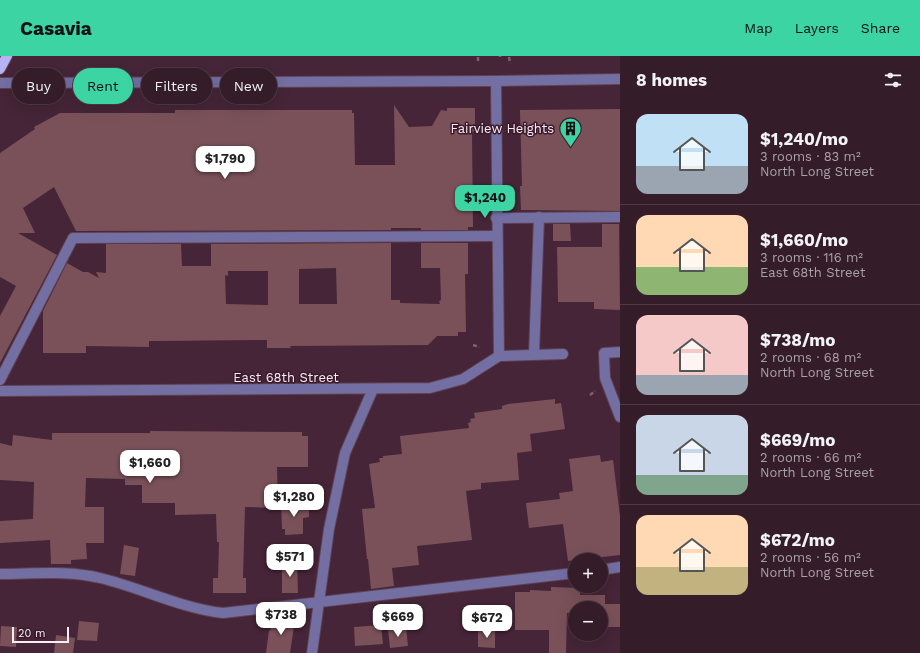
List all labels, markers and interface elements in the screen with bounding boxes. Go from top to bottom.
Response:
text: Casavia [20,17,92,40]
text: Map [744,20,773,36]
text: Layers [795,20,839,36]
text: Share [861,20,900,36]
chip: Buy [12,68,65,104]
chip: Rent [73,68,133,104]
chip: Filters [141,68,212,104]
chip: New [220,68,277,104]
icon: filters [882,69,904,91]
text: 8 homes [636,70,707,90]
building icon: Fairview Heights [557,115,583,148]
place label: Fairview Heights [450,121,554,136]
text: $1,240/mo [760,129,848,149]
icon: home [668,130,716,178]
pin: $1,790 [192,146,258,180]
text: 3 rooms · 83 m² [760,149,861,164]
text: $1,790 [205,151,245,166]
text: North Long Street [760,164,874,179]
pin: $1,240 [452,185,518,219]
text: $1,240 [464,190,506,205]
text: $1,660/mo [760,230,848,250]
icon: home [668,231,716,279]
text: 3 rooms · 116 m² [760,250,863,265]
text: East 68th Street [760,265,865,280]
text: $738/mo [760,330,836,350]
icon: home [668,331,716,379]
text: 2 rooms · 68 m² [760,350,861,365]
text: North Long Street [760,365,874,380]
street label: East 68th Street [233,370,339,385]
text: $669/mo [760,430,835,450]
icon: home [668,431,716,479]
pin: $1,660 [117,450,183,484]
text: 2 rooms · 66 m² [760,450,861,465]
text: $1,660 [129,455,171,470]
text: North Long Street [760,465,874,480]
pin: $1,280 [261,484,327,518]
text: $1,280 [273,489,315,504]
text: $672/mo [760,530,835,550]
icon: home [668,531,716,579]
pin: $571 [266,544,314,578]
text: $571 [275,549,305,564]
text: 2 rooms · 56 m² [760,550,861,565]
map controls [568,553,608,641]
button: + [568,553,608,593]
text: North Long Street [760,565,874,580]
button: − [568,601,608,641]
pin: $738 [257,602,305,636]
pin: $669 [374,604,422,638]
pin: $672 [463,605,511,639]
text: $738 [265,607,297,622]
text: $669 [382,609,414,624]
text: $672 [471,610,503,625]
scale bar [12,625,69,644]
text: 20 m [18,627,46,640]

